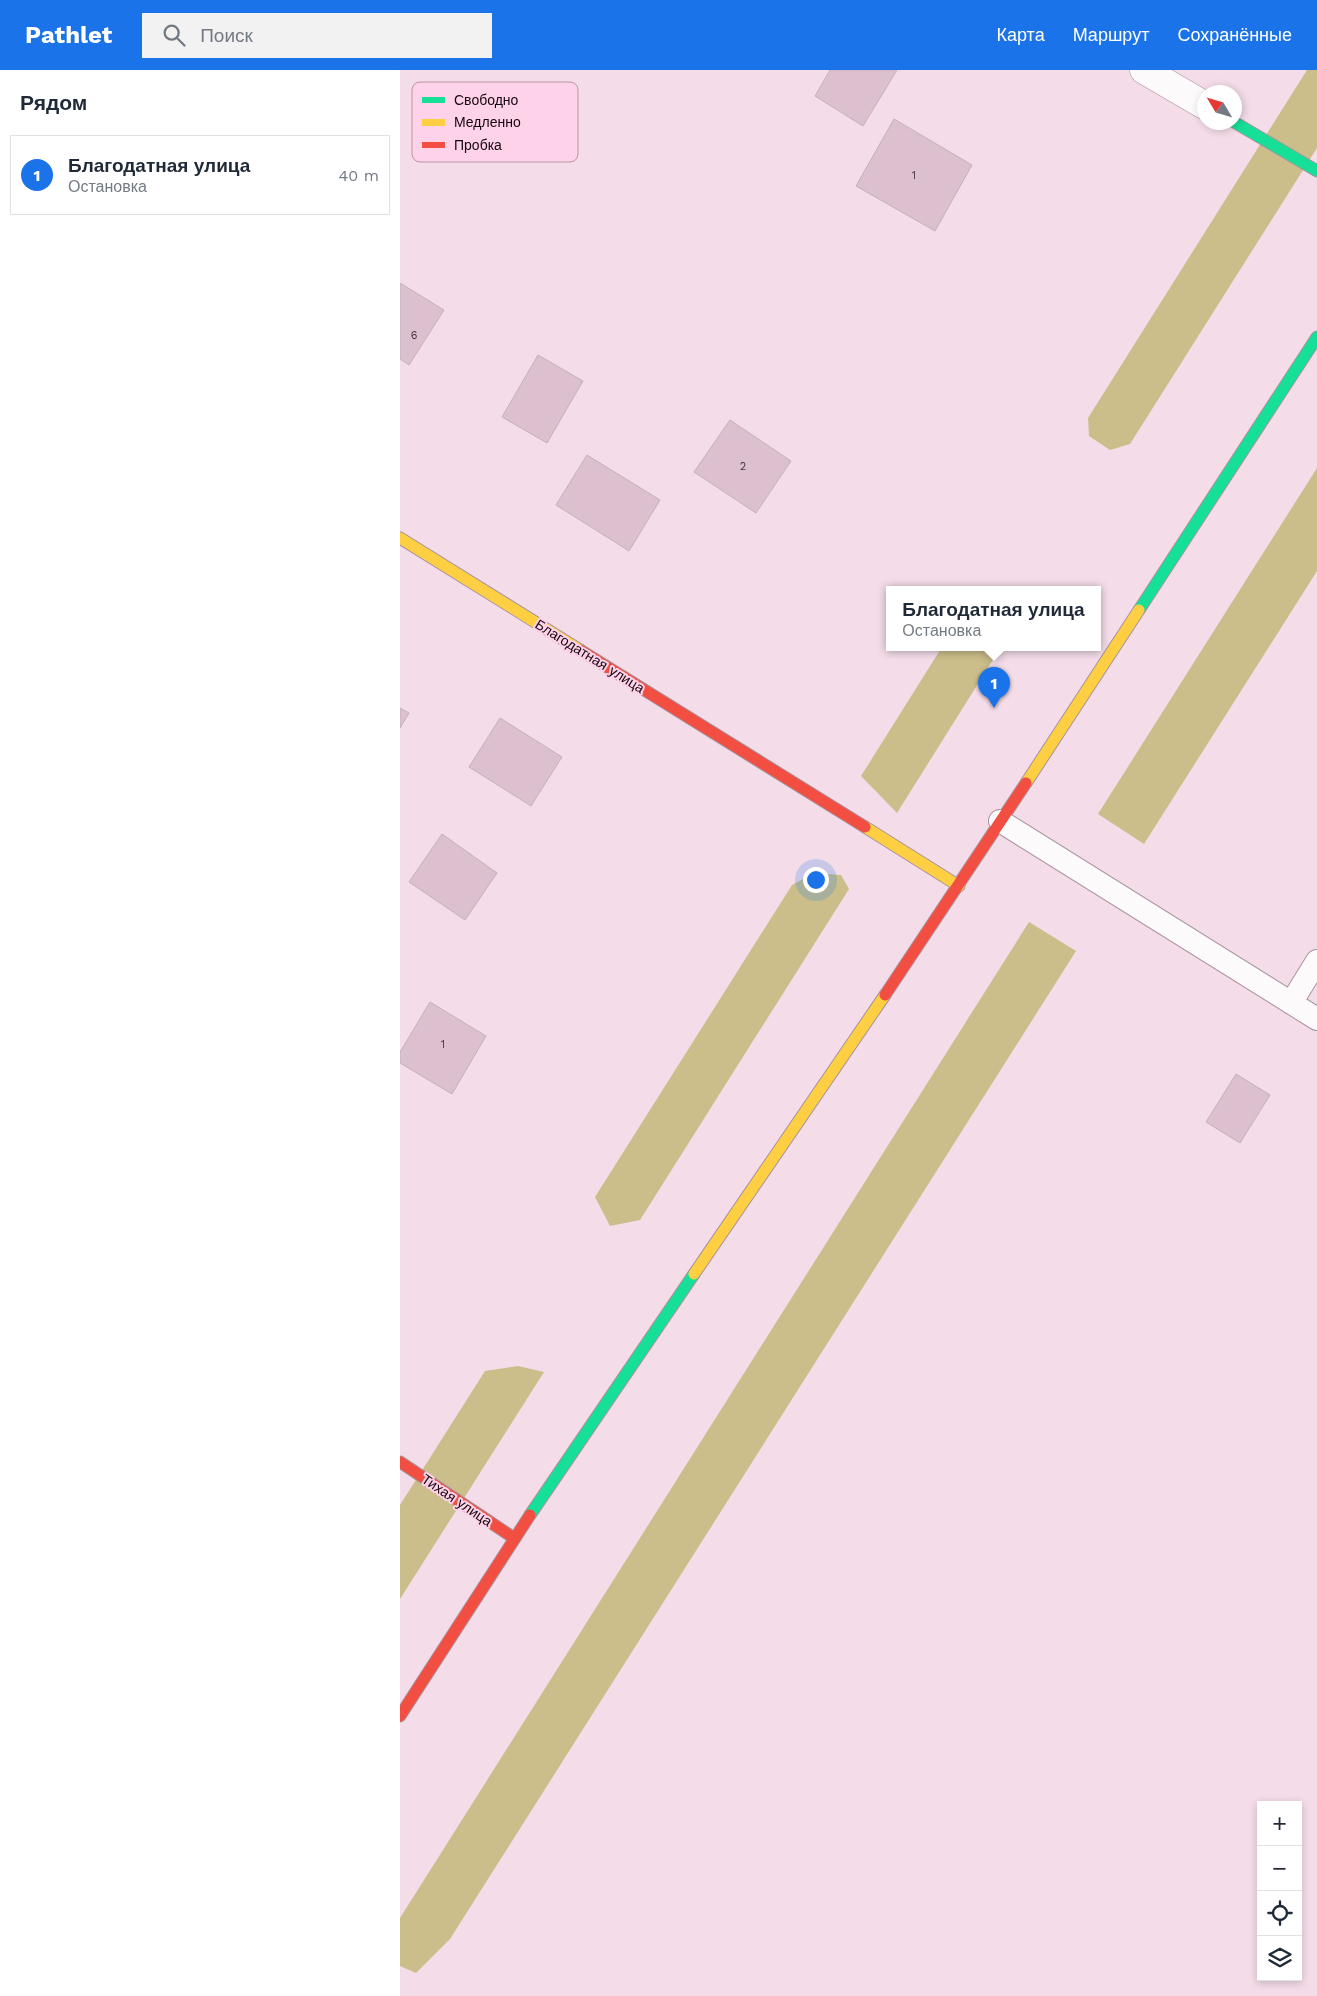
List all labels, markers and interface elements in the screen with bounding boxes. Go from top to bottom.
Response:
search box [142,13,492,58]
text: Pathlet [25,21,112,49]
icon: search [160,21,188,49]
text: Поиск [200,24,253,47]
text: Карта [997,24,1045,45]
text: Маршрут [1073,24,1149,45]
text: Сохранённые [1177,24,1292,45]
legend [412,82,578,162]
north arrow [1197,85,1242,130]
text: Рядом [20,90,87,115]
text: Свободно [454,92,519,108]
text: Медленно [454,114,521,130]
text: Пробка [454,137,502,153]
text: Благодатная улица [68,154,250,177]
text: 1 [34,166,40,185]
text: 40 m [339,166,379,185]
house number: 1 [912,169,916,182]
text: Остановка [68,177,147,196]
house number: 6 [411,329,418,342]
house number: 2 [740,460,746,473]
popup [886,586,1101,651]
text: Благодатная улица [902,598,1085,621]
street label: Благодатная улица [532,616,648,696]
text: Остановка [902,621,981,640]
pin: 1 [978,667,1010,708]
your location [803,867,829,893]
house number: 1 [441,1038,445,1051]
street label: Тихая улица [419,1471,495,1529]
map controls [1257,1801,1302,1981]
button: + [1257,1801,1302,1846]
button: − [1257,1846,1302,1891]
button: locate [1257,1891,1302,1936]
button: layers [1257,1936,1302,1981]

